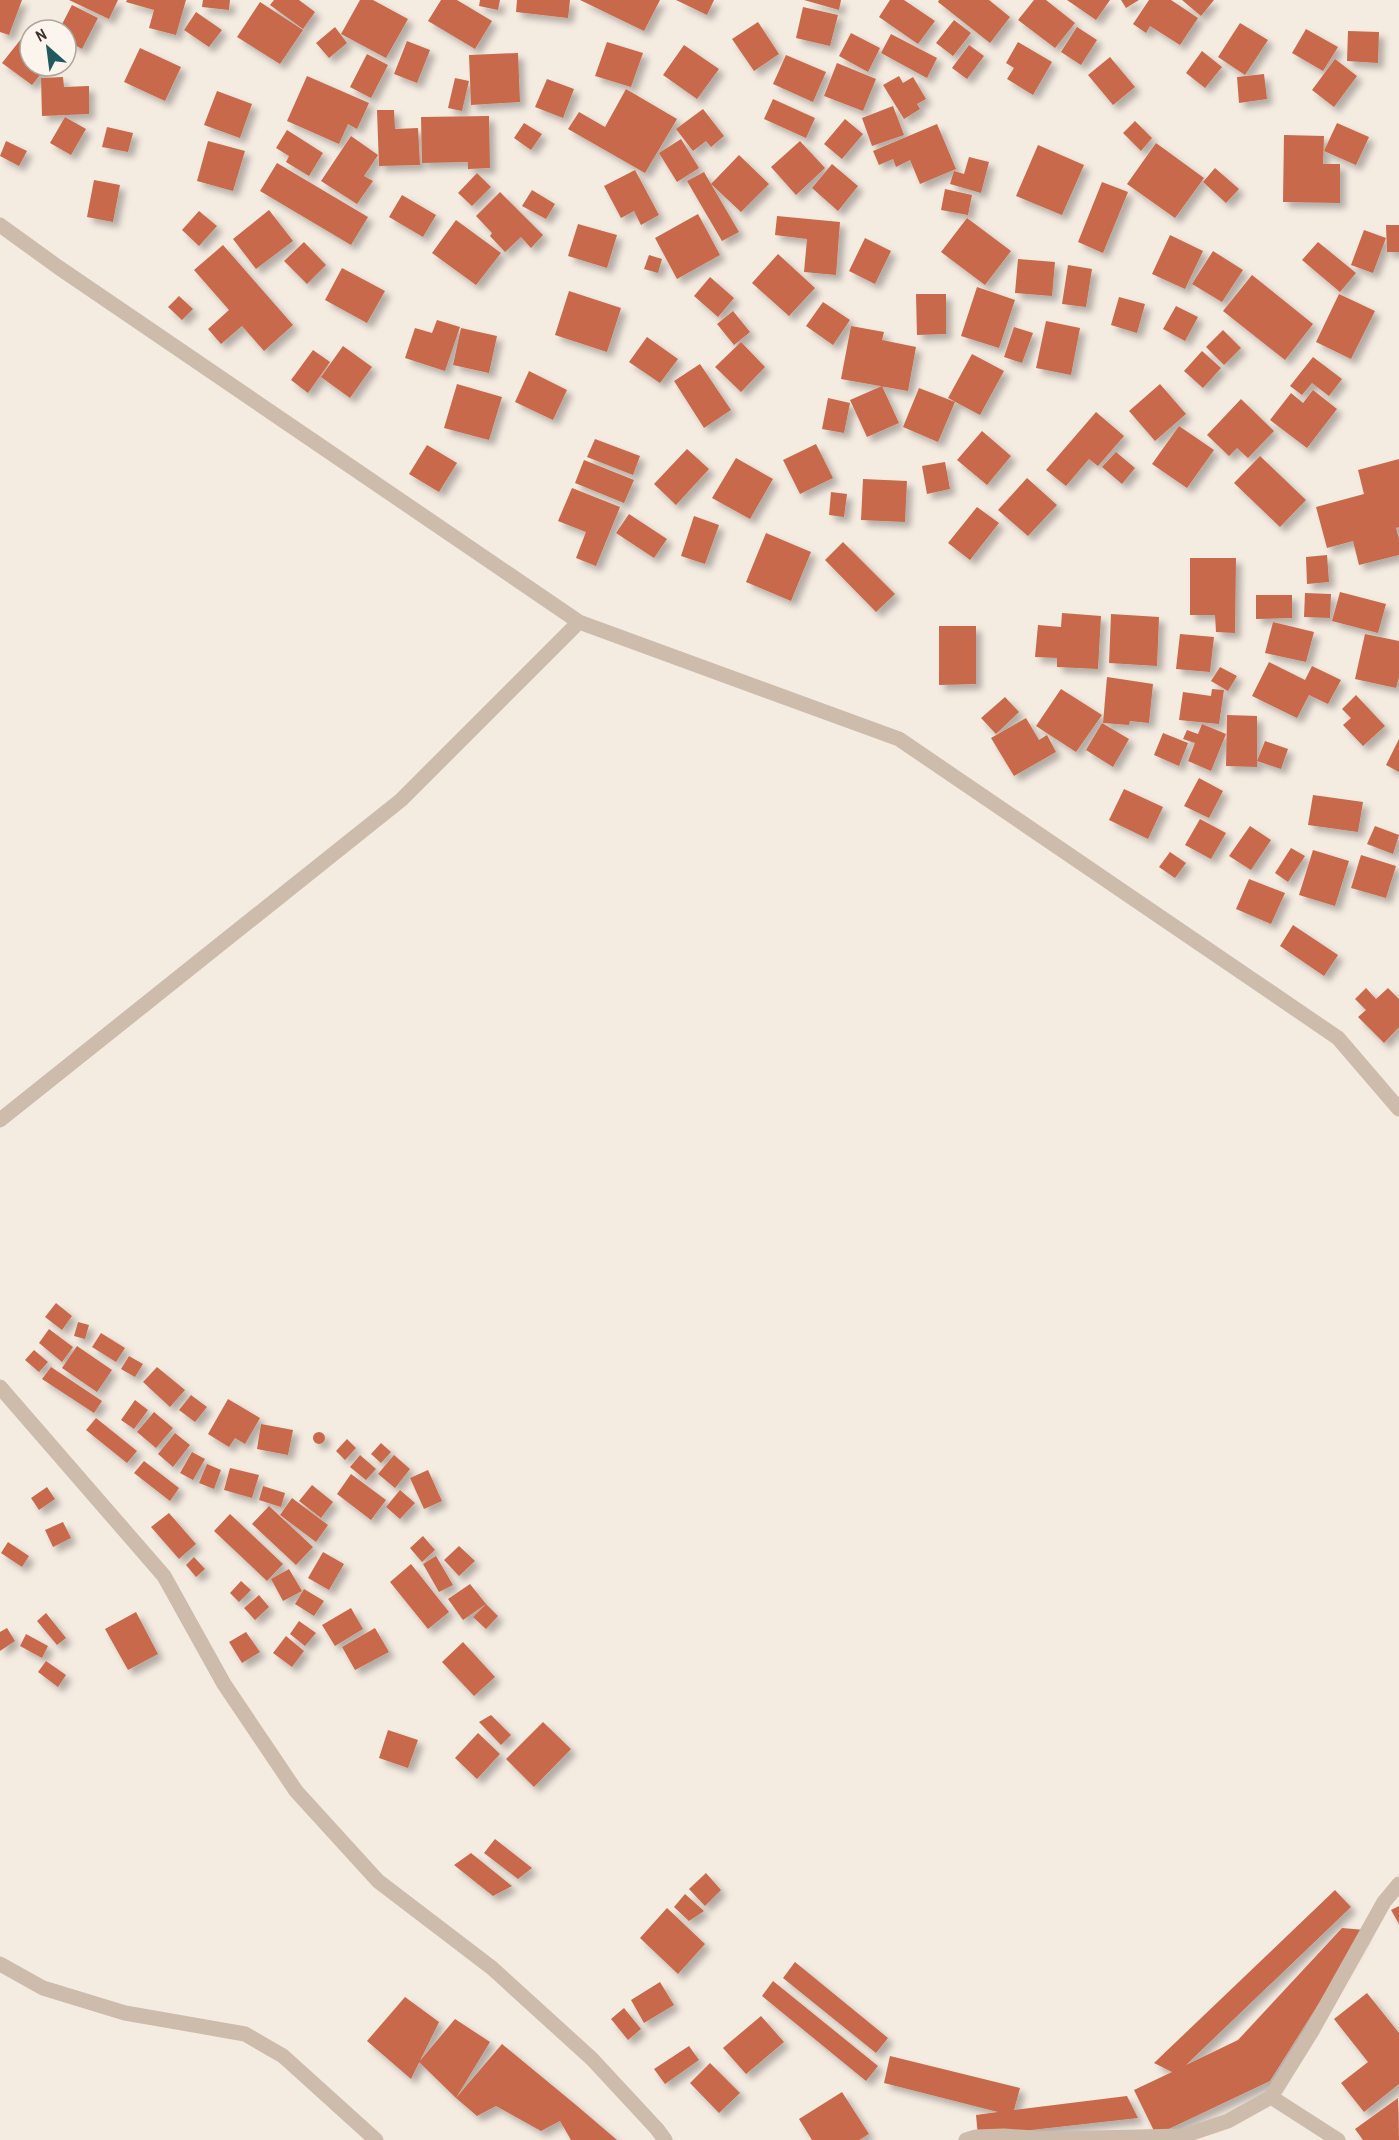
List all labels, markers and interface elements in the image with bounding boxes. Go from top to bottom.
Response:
north arrow [18,18,78,78]
text: N [32,23,50,47]

